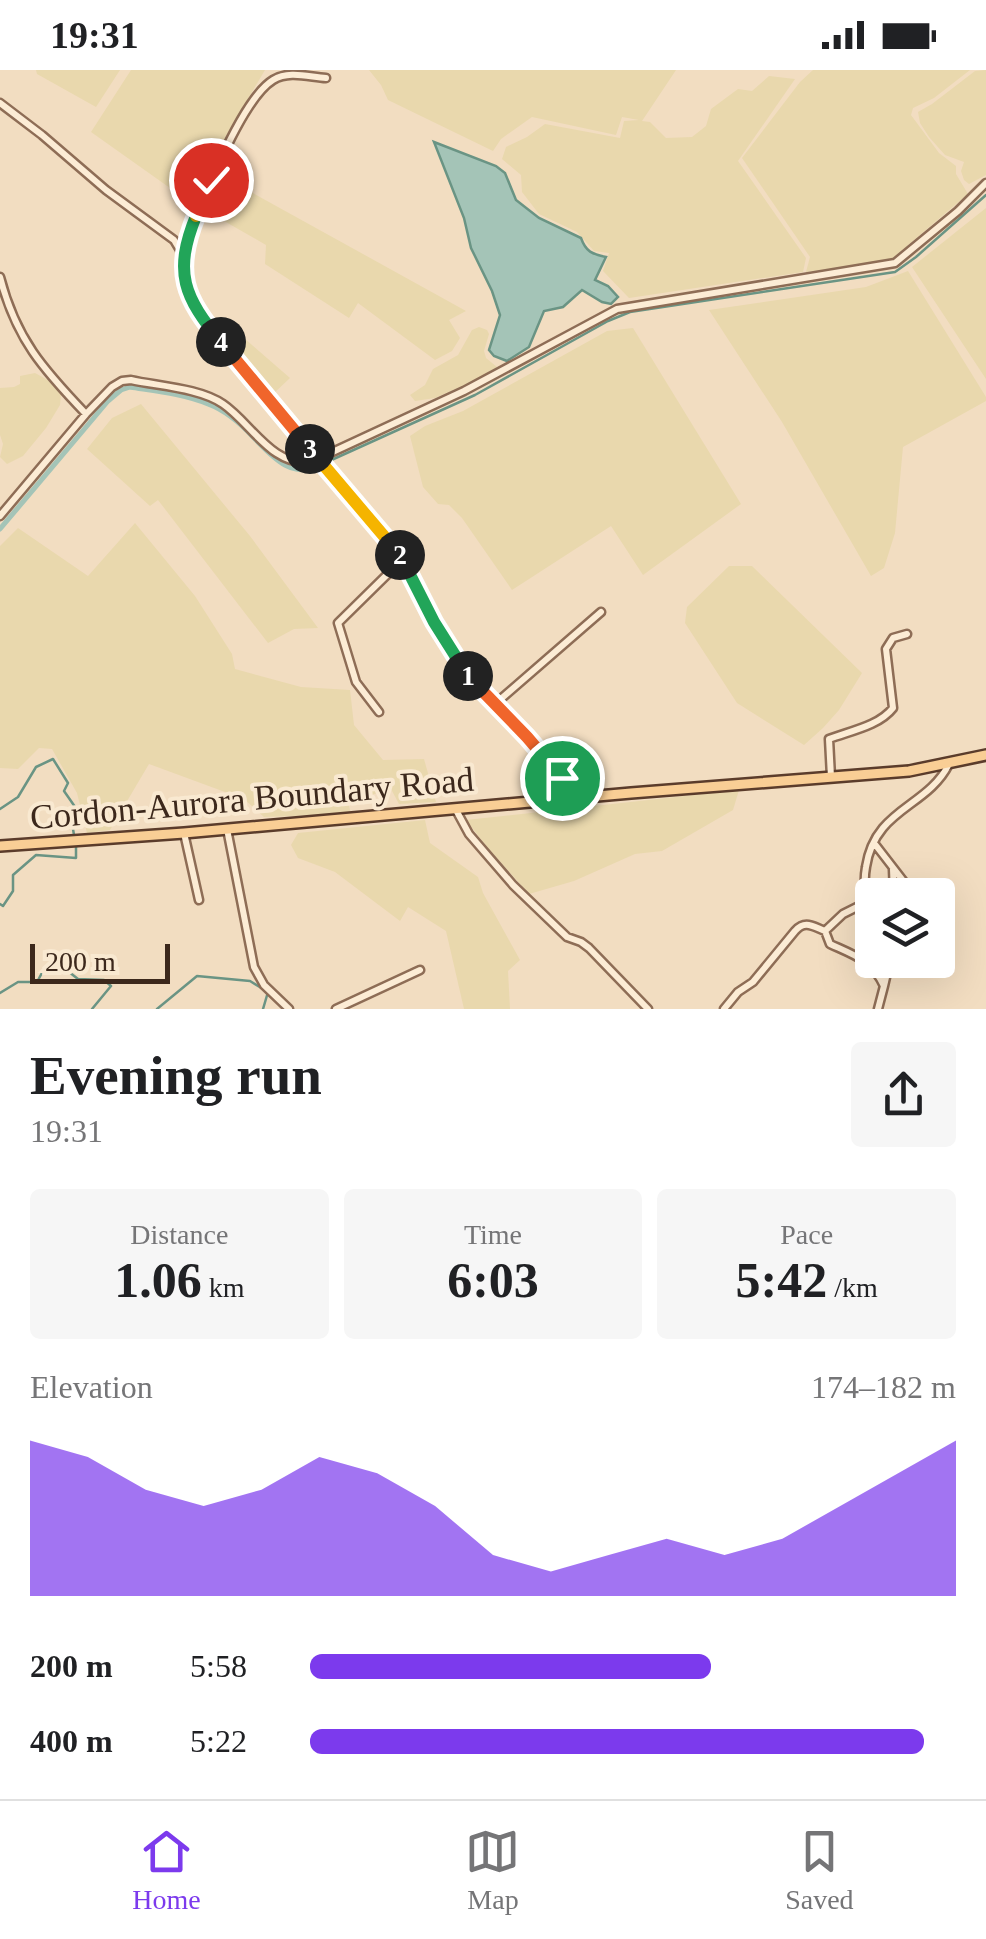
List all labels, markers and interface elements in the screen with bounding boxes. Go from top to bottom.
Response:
text: 19:31 [50,14,139,56]
pin [169,138,254,223]
icon: check [184,153,239,208]
pin: 4 [196,317,246,367]
text: 4 [214,326,228,357]
pin: 3 [285,424,335,474]
text: 3 [303,433,317,464]
pin: 2 [375,530,425,580]
text: 2 [393,539,407,570]
pin: 1 [443,651,493,701]
text: 1 [461,660,475,691]
pin [520,736,605,821]
icon: arrive [535,751,590,806]
street label: Cordon-Aurora Boundary Road [29,760,476,837]
map controls [855,878,955,978]
button: layers [855,878,955,978]
scale bar [30,939,170,984]
text: 200 m [45,946,116,977]
button: share [851,1042,956,1147]
text: Evening run [30,1045,322,1106]
text: 19:31 [30,1113,103,1149]
text: Distance [130,1219,228,1250]
text: Time [464,1219,522,1250]
text: Pace [780,1219,833,1250]
text: 1.06 [114,1252,202,1308]
text: 6:03 [447,1252,539,1308]
text: 5:42 [736,1252,827,1308]
text: km [202,1272,244,1303]
text: /km [827,1272,878,1303]
text: Elevation [30,1369,153,1405]
text: 174–182 m [811,1369,956,1405]
text: 200 m [30,1648,113,1684]
text: 5:58 [190,1648,247,1684]
text: 400 m [30,1723,113,1759]
text: 5:22 [190,1723,247,1759]
tab: Home [132,1824,201,1916]
tab: Map [465,1824,520,1916]
tab: Saved [785,1824,854,1916]

